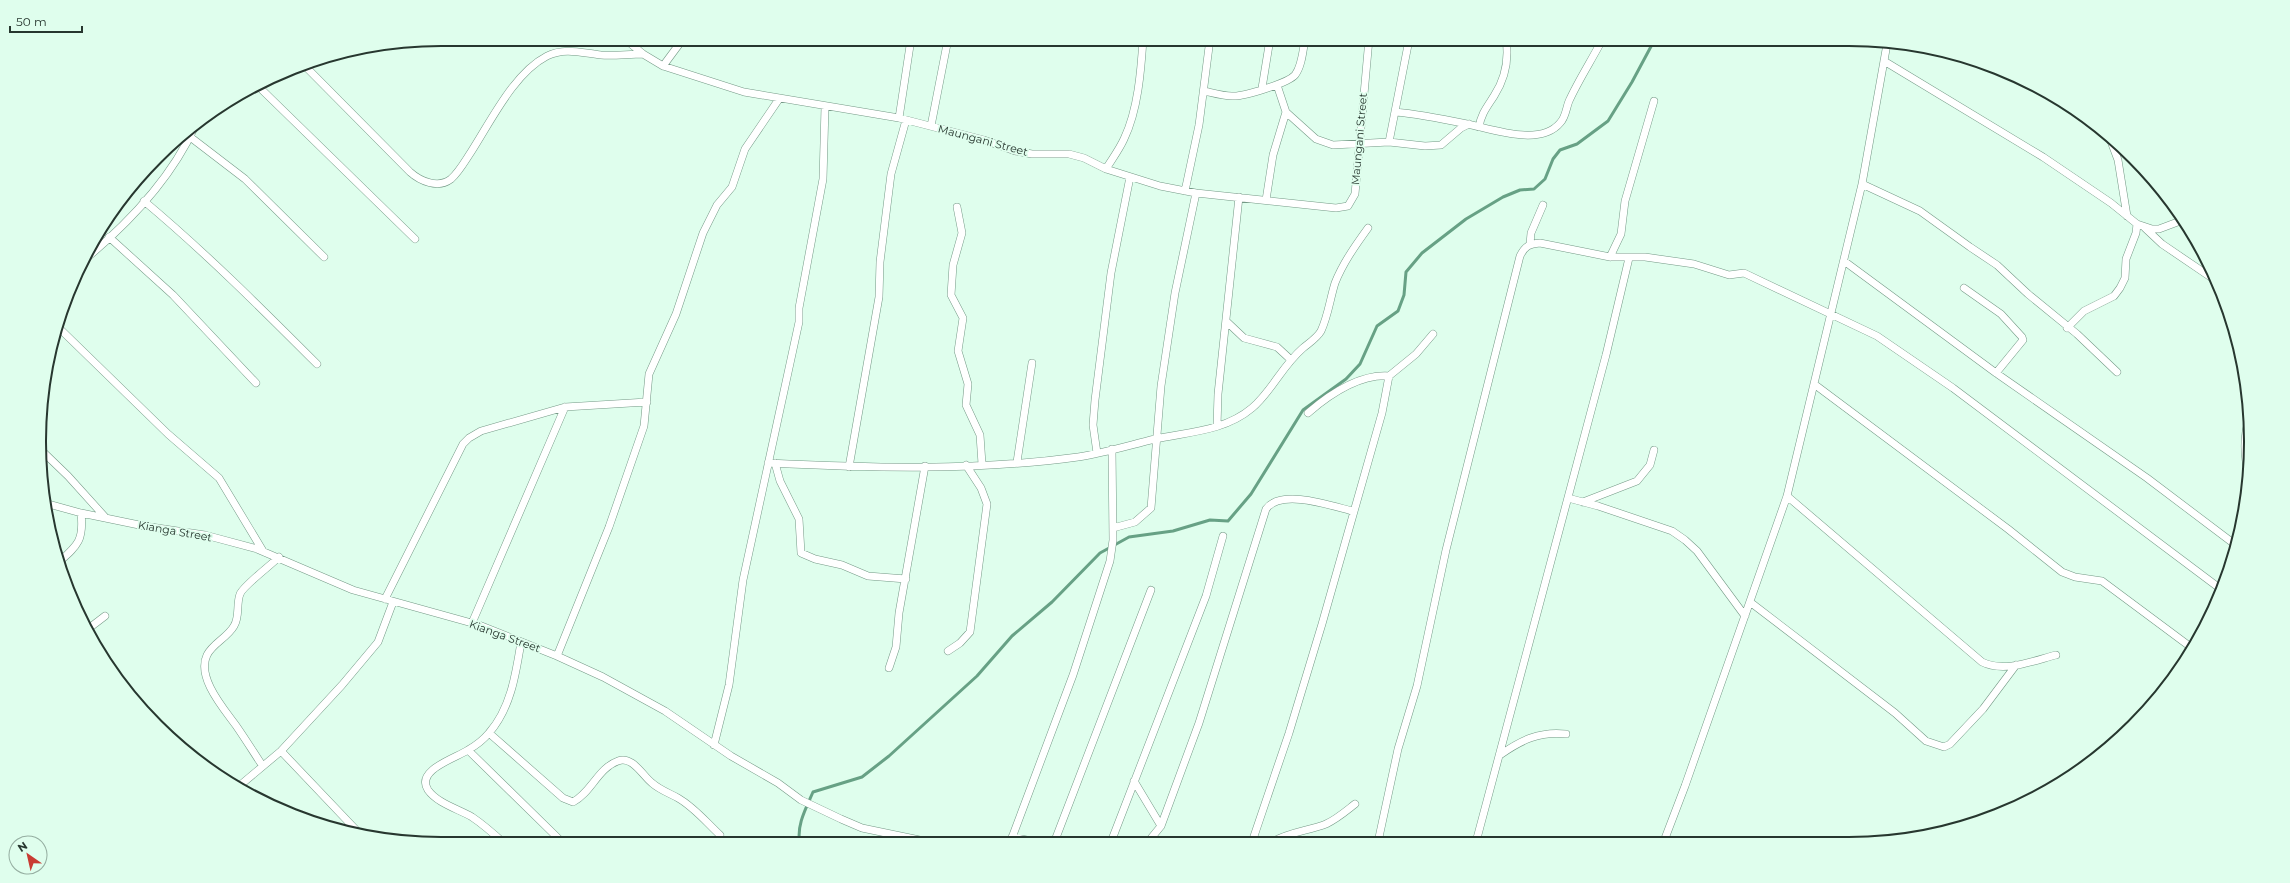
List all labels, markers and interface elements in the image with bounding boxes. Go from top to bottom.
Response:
scale bar [10,8,82,34]
text: 50 m [16,14,47,29]
street label: Maungani Street [1348,92,1370,186]
street label: Maungani Street [937,121,1030,159]
street label: Kianga Street [137,518,214,544]
street label: Kianga Street [467,617,543,656]
north arrow [8,835,48,875]
text: N [15,838,30,855]

